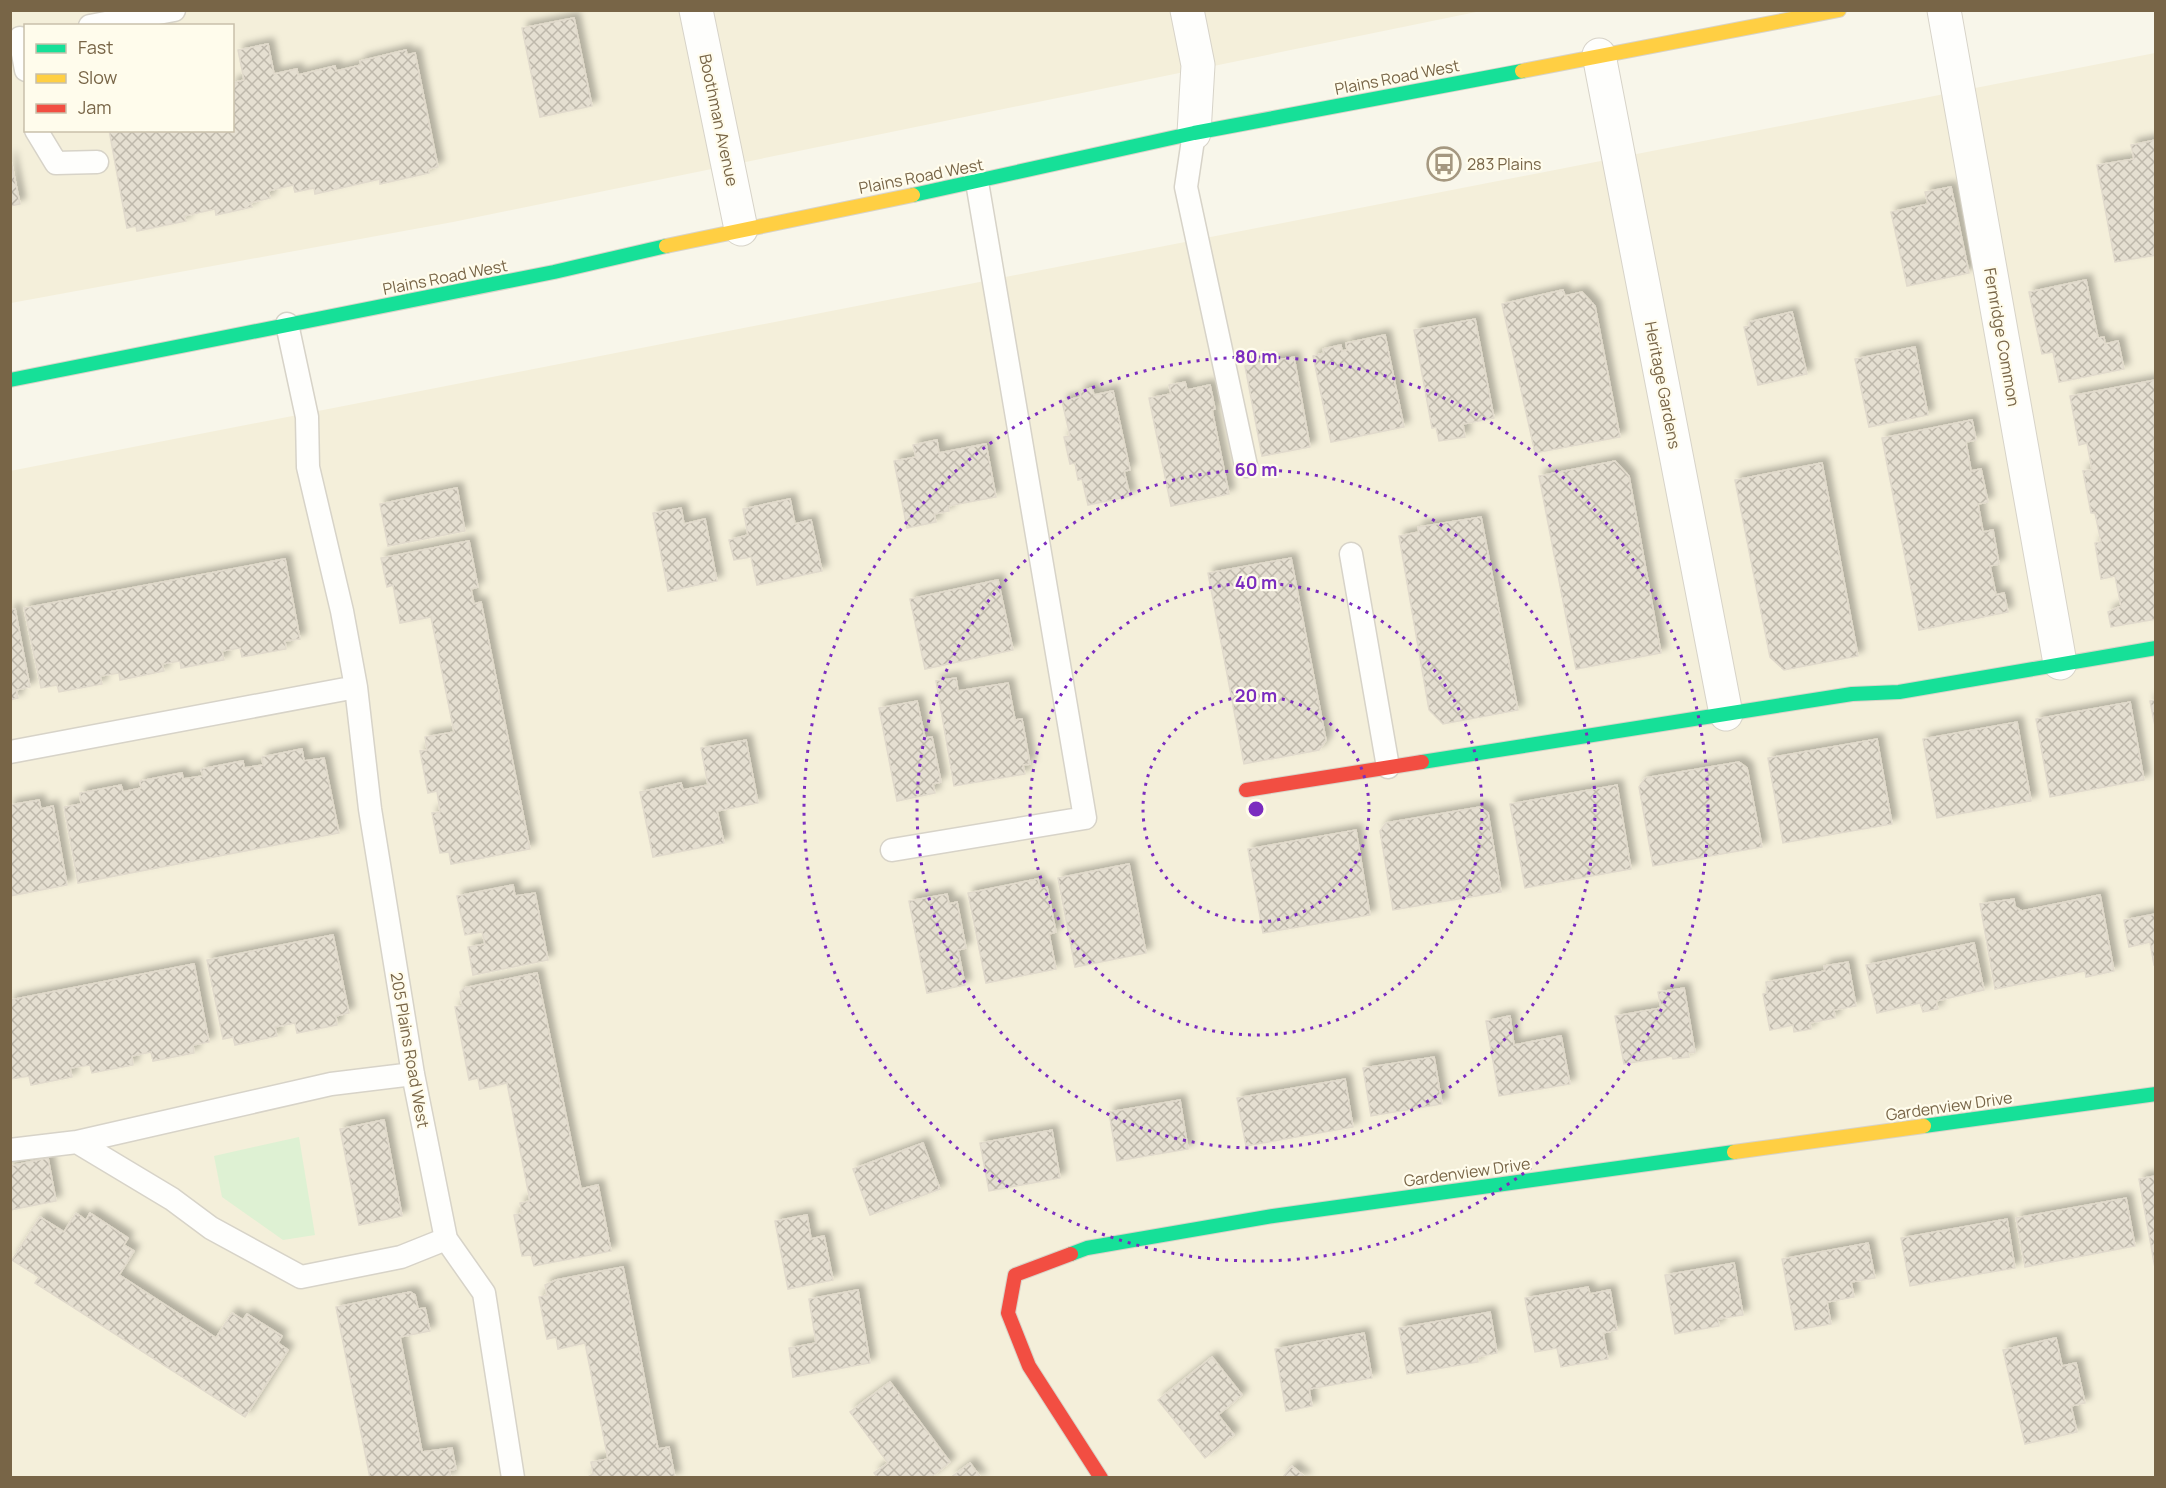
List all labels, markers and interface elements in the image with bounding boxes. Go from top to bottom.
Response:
legend [24,24,234,132]
text: Fast [78,35,113,59]
street label: Boothman Avenue [694,52,744,188]
street label: Plains Road West [1333,54,1461,100]
text: Slow [78,65,118,89]
text: Jam [78,95,112,119]
bus stop icon: 283 Plains [1426,146,1462,182]
street label: Plains Road West [857,153,985,199]
place label: 283 Plains [1467,153,1541,175]
street label: Plains Road West [381,254,509,300]
street label: Fernridge Common [1979,266,2025,408]
street label: Heritage Gardens [1640,319,1686,451]
text: 80 m [1235,344,1277,368]
text: 60 m [1235,457,1277,481]
text: 40 m [1235,570,1277,594]
text: 20 m [1235,683,1277,707]
centre of rings [1246,799,1266,819]
street label: 205 Plains Road West [385,970,435,1130]
street label: Gardenview Drive [1884,1086,2014,1126]
street label: Gardenview Drive [1402,1152,1532,1192]

